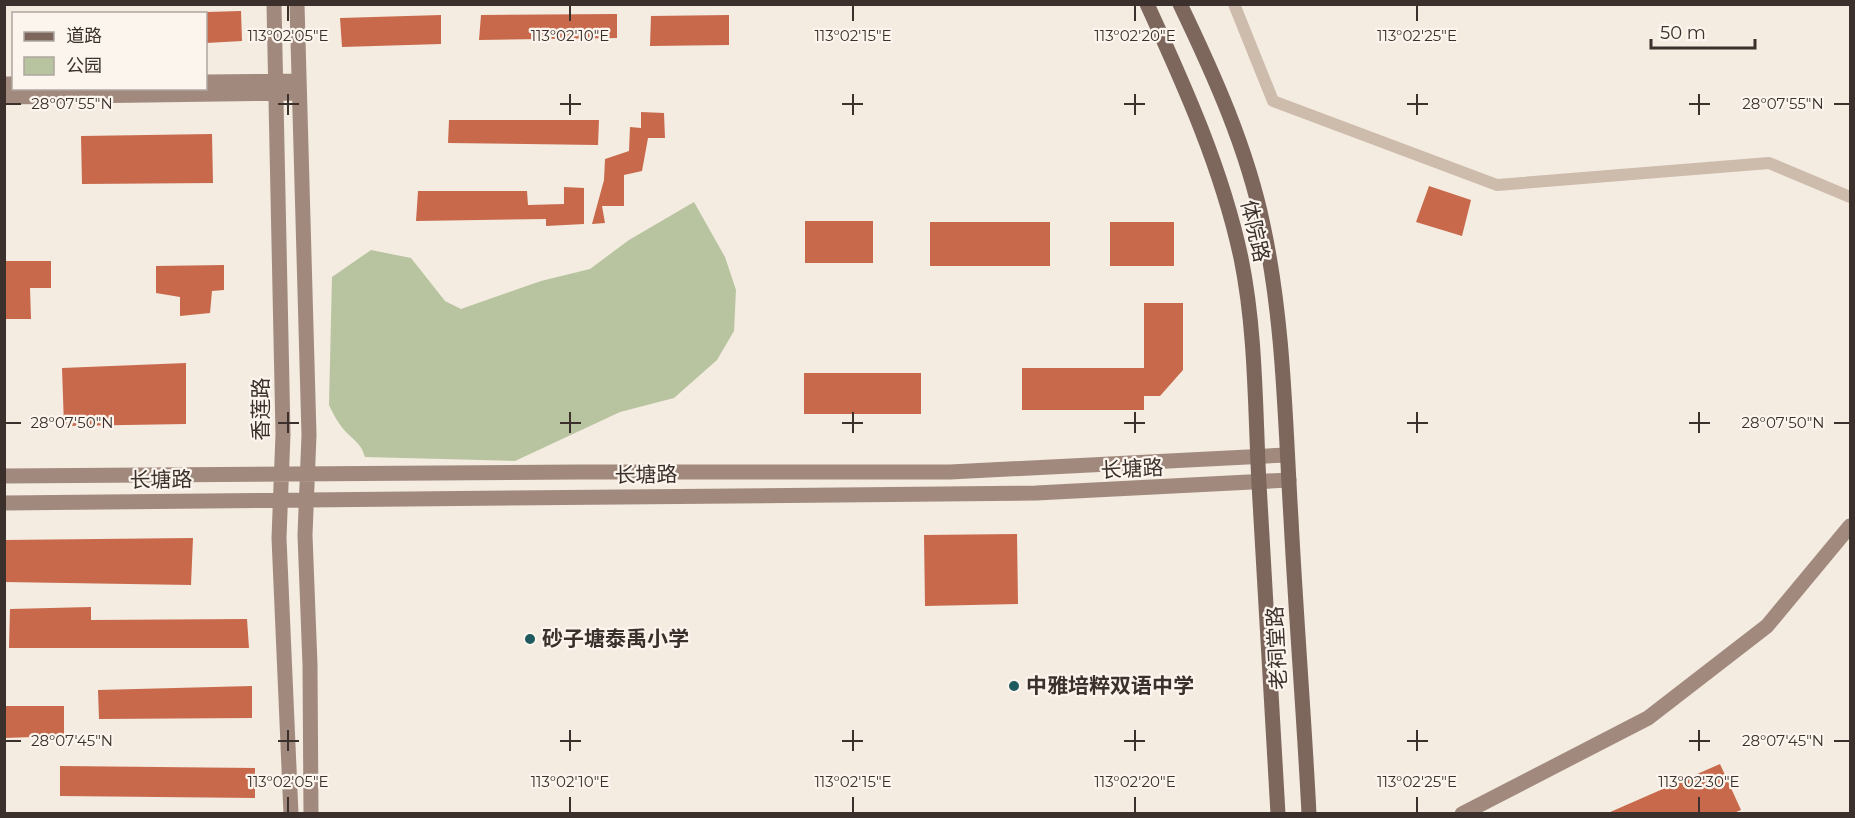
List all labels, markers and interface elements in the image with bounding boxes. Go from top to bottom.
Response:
legend [12,12,207,90]
scale bar [1651,12,1754,50]
text: 50 m [1660,22,1706,44]
text: 道路 [66,25,102,47]
text: 113°02'05"E [247,26,329,45]
text: 113°02'10"E [531,26,609,45]
text: 113°02'15"E [814,26,892,45]
text: 113°02'20"E [1094,26,1176,45]
text: 113°02'25"E [1377,26,1457,45]
text: 公园 [66,55,102,77]
text: 28°07'55"N [31,94,113,113]
text: 28°07'55"N [1742,94,1824,113]
street label: 体院路 [1236,197,1275,264]
street label: 香莲路 [248,378,273,441]
text: 28°07'50"N [31,413,113,432]
text: 28°07'50"N [1742,413,1824,432]
street label: 长塘路 [1100,454,1164,483]
street label: 长塘路 [614,461,678,488]
street label: 长塘路 [129,466,193,493]
street label: 老祠堂路 [1262,605,1291,691]
place label: 砂子塘泰禹小学 [542,626,689,651]
marker: 砂子塘泰禹小学 [523,632,537,646]
place label: 中雅培粹双语中学 [1026,673,1194,698]
marker: 中雅培粹双语中学 [1007,679,1021,693]
text: 28°07'45"N [31,731,113,750]
text: 28°07'45"N [1742,731,1824,750]
text: 113°02'05"E [247,772,329,791]
text: 113°02'10"E [531,772,609,791]
text: 113°02'15"E [814,772,892,791]
text: 113°02'20"E [1094,772,1176,791]
text: 113°02'25"E [1377,772,1457,791]
text: 113°02'30"E [1658,772,1740,791]

